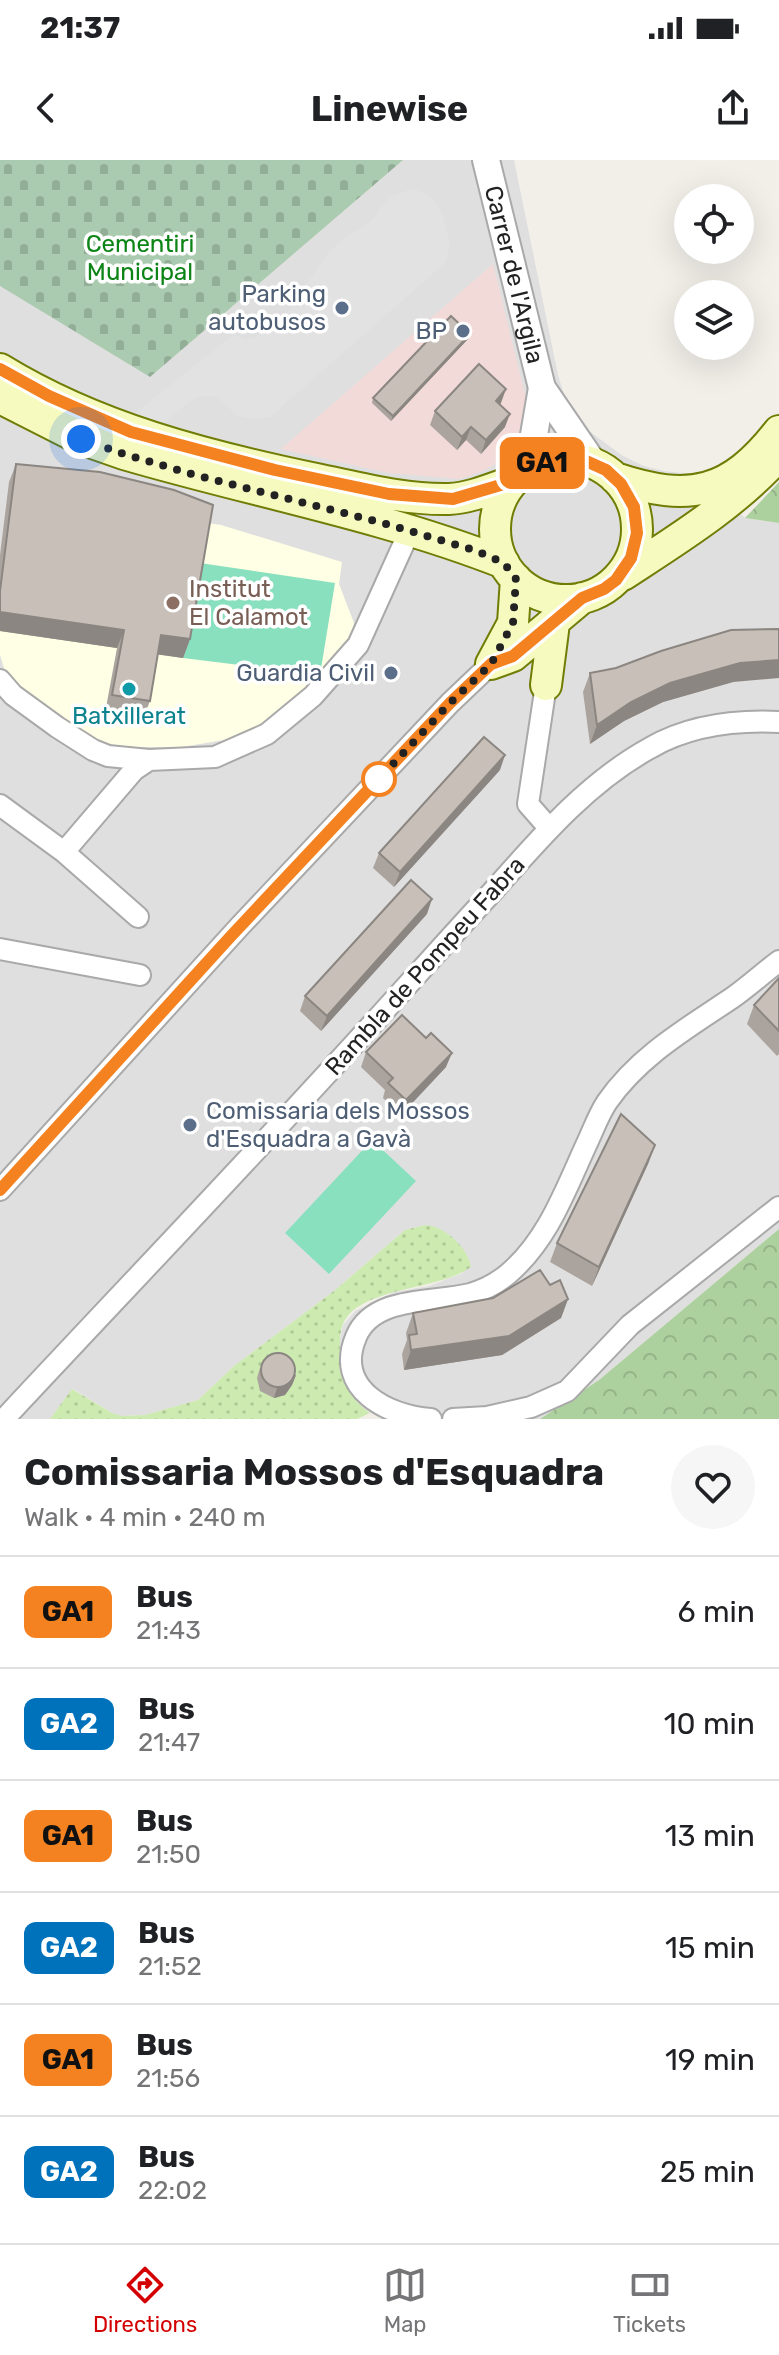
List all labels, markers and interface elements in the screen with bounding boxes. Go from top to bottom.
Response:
text: 21:37 [40,10,120,46]
icon: back [24,86,68,130]
icon: share [711,86,755,130]
text: Linewise [311,87,468,130]
street label: Carrer de l'Argila [479,183,550,367]
map controls [674,184,754,360]
button: locate [674,184,754,264]
park label: Cementiri Municipal [86,230,194,286]
place label: Parking autobusos [208,280,326,336]
button: layers [674,280,754,360]
marker: Parking autobusos [333,299,351,317]
place label: BP [416,317,447,345]
marker: BP [454,322,472,340]
your location [61,419,101,459]
line badge: GA1 [496,437,588,489]
text: GA1 [516,446,568,479]
place label: Institut El Calamot [189,575,308,631]
marker: Institut El Calamot [164,594,182,612]
place label: Guardia Civil [236,659,375,687]
marker: Guardia Civil [382,664,400,682]
marker: Batxillerat [120,680,138,698]
place label: Batxillerat [72,702,186,730]
unlabelled marker [362,762,396,796]
street label: Rambla de Pompeu Fabra [319,851,531,1081]
place label: Comissaria dels Mossos d'Esquadra a Gavà [206,1097,470,1153]
marker: Comissaria dels Mossos d'Esquadra a Gavà [181,1116,199,1134]
button: heart [671,1445,755,1529]
text: Comissaria Mossos d'Esquadra [24,1449,604,1495]
text: Walk · 4 min · 240 m [24,1502,266,1533]
text: Bus [136,1579,193,1615]
text: 6 min [677,1594,755,1630]
text: GA1 [42,1595,94,1628]
text: 21:43 [136,1615,201,1646]
text: Bus [138,1691,195,1727]
text: 10 min [664,1706,755,1742]
text: GA2 [40,1707,98,1740]
text: 21:47 [138,1727,200,1758]
text: Bus [136,1803,193,1839]
text: 13 min [665,1818,755,1854]
text: GA1 [42,1819,94,1852]
text: 21:50 [136,1839,201,1870]
text: Bus [138,1915,195,1951]
text: 15 min [665,1930,755,1966]
text: GA2 [40,1931,98,1964]
text: 21:52 [138,1951,202,1982]
text: Bus [136,2027,193,2063]
text: 19 min [665,2042,755,2078]
text: GA1 [42,2043,94,2076]
text: 21:56 [136,2063,200,2094]
text: Bus [138,2139,195,2175]
text: 25 min [660,2154,755,2190]
text: GA2 [40,2155,98,2188]
text: 22:02 [138,2175,207,2206]
tab: Directions [93,2263,197,2338]
tab: Map [383,2263,427,2338]
tab: Tickets [613,2263,686,2338]

